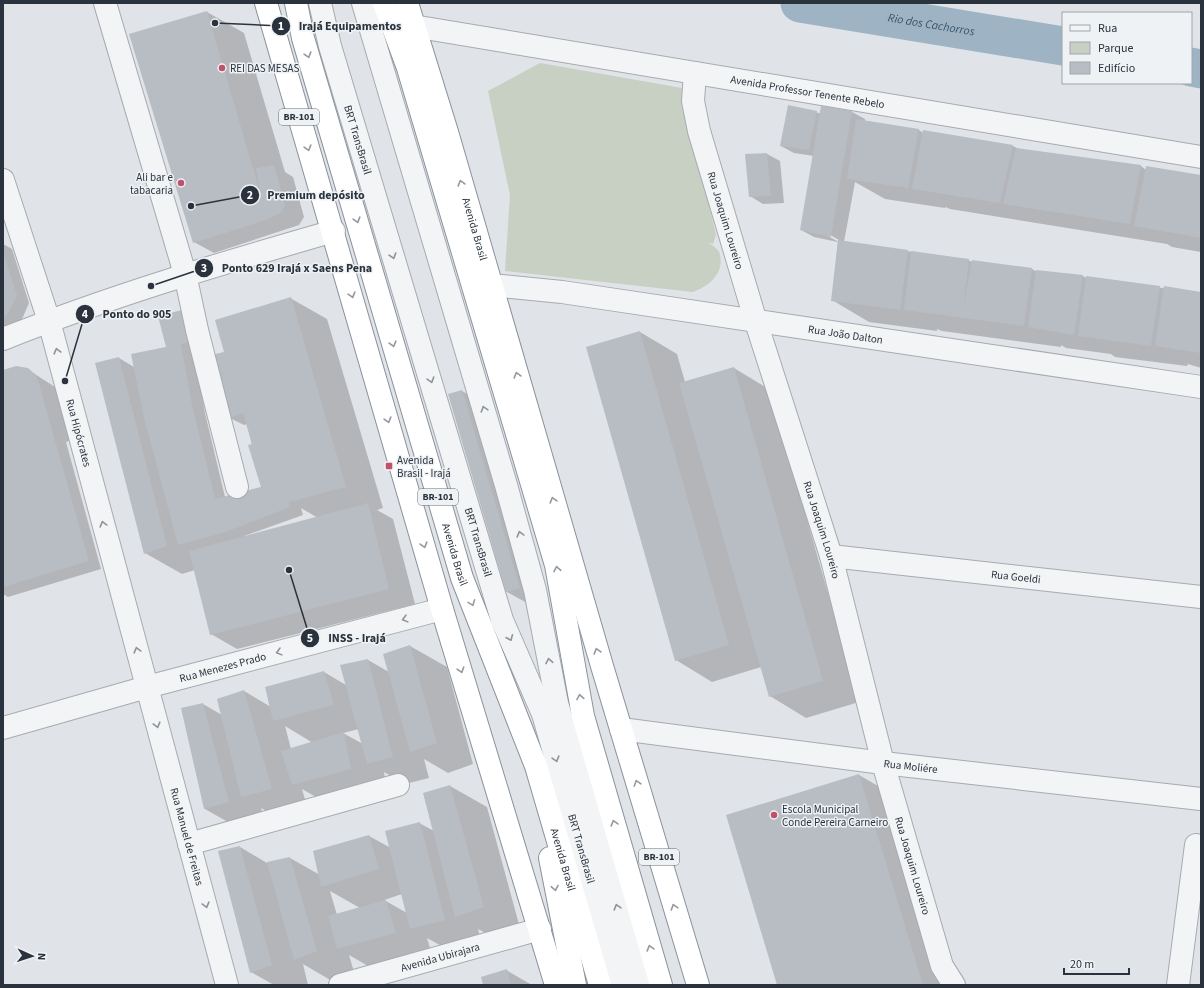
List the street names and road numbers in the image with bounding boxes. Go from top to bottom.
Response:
street label: Avenida Professor Tenente Rebelo [729,71,886,112]
street label: BRT TransBrasil [341,103,376,176]
road number: BR-101 [279,109,319,125]
street label: Rua Joaquim Loureiro [704,170,747,271]
street label: Avenida Brasil [459,196,491,262]
street label: Rua João Dalton [807,321,884,347]
street label: Rua Hipócrates [63,397,95,469]
street label: Rua Joaquim Loureiro [800,479,844,580]
road number: BR-101 [418,489,458,505]
street label: BRT TransBrasil [461,506,496,579]
street label: Avenida Brasil [439,521,472,588]
street label: Rua Goeldi [990,566,1041,587]
street label: Rua Menezes Prado [178,648,268,686]
street label: Rua Moliére [883,756,939,777]
street label: Rua Manuel de Freitas [167,786,208,887]
street label: BRT TransBrasil [565,812,599,885]
street label: Rua Joaquim Loureiro [891,815,934,916]
street label: Avenida Brasil [547,826,580,893]
road number: BR-101 [639,849,679,865]
street label: Avenida Ubirajara [399,939,481,975]

